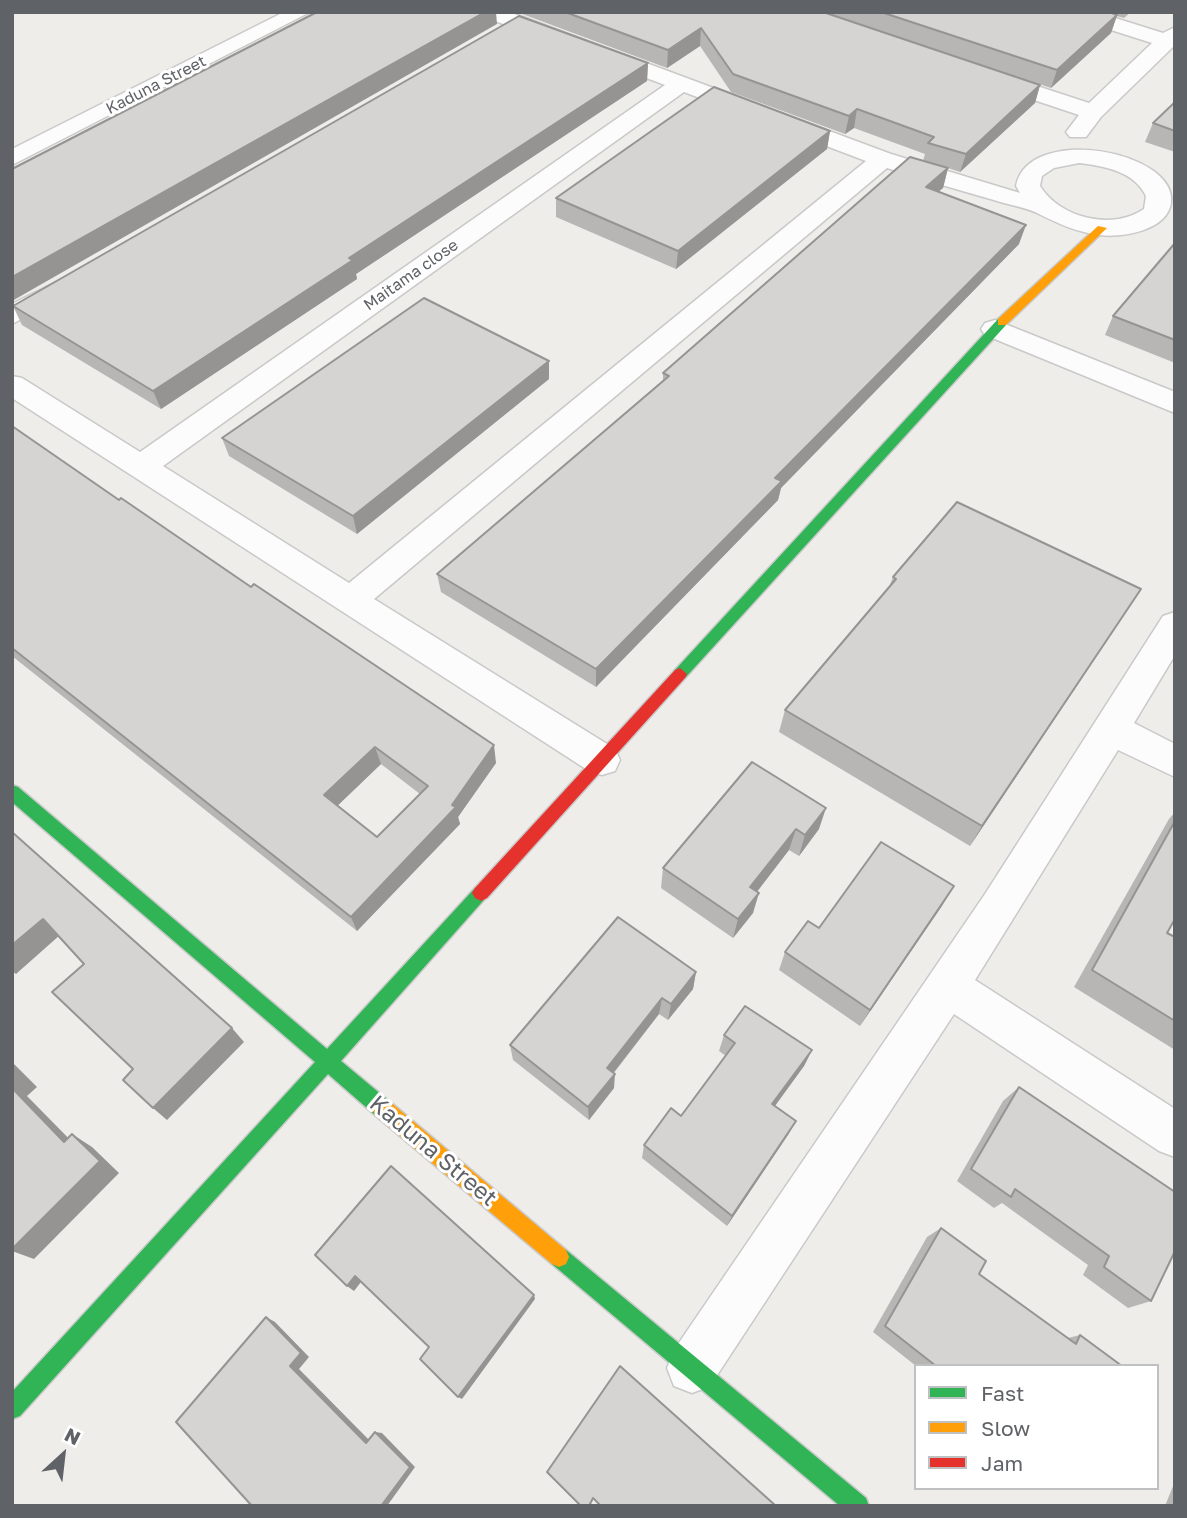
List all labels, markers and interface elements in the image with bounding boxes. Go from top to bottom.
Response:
street label: Kaduna Street [103,52,209,118]
street label: Maitama close [360,235,462,315]
street label: Kaduna Street [364,1090,502,1212]
legend [914,1364,1159,1490]
text: Fast [981,1380,1024,1406]
text: Slow [981,1415,1030,1441]
north arrow [28,1420,98,1490]
text: N [61,1422,84,1449]
text: Jam [981,1450,1023,1476]

